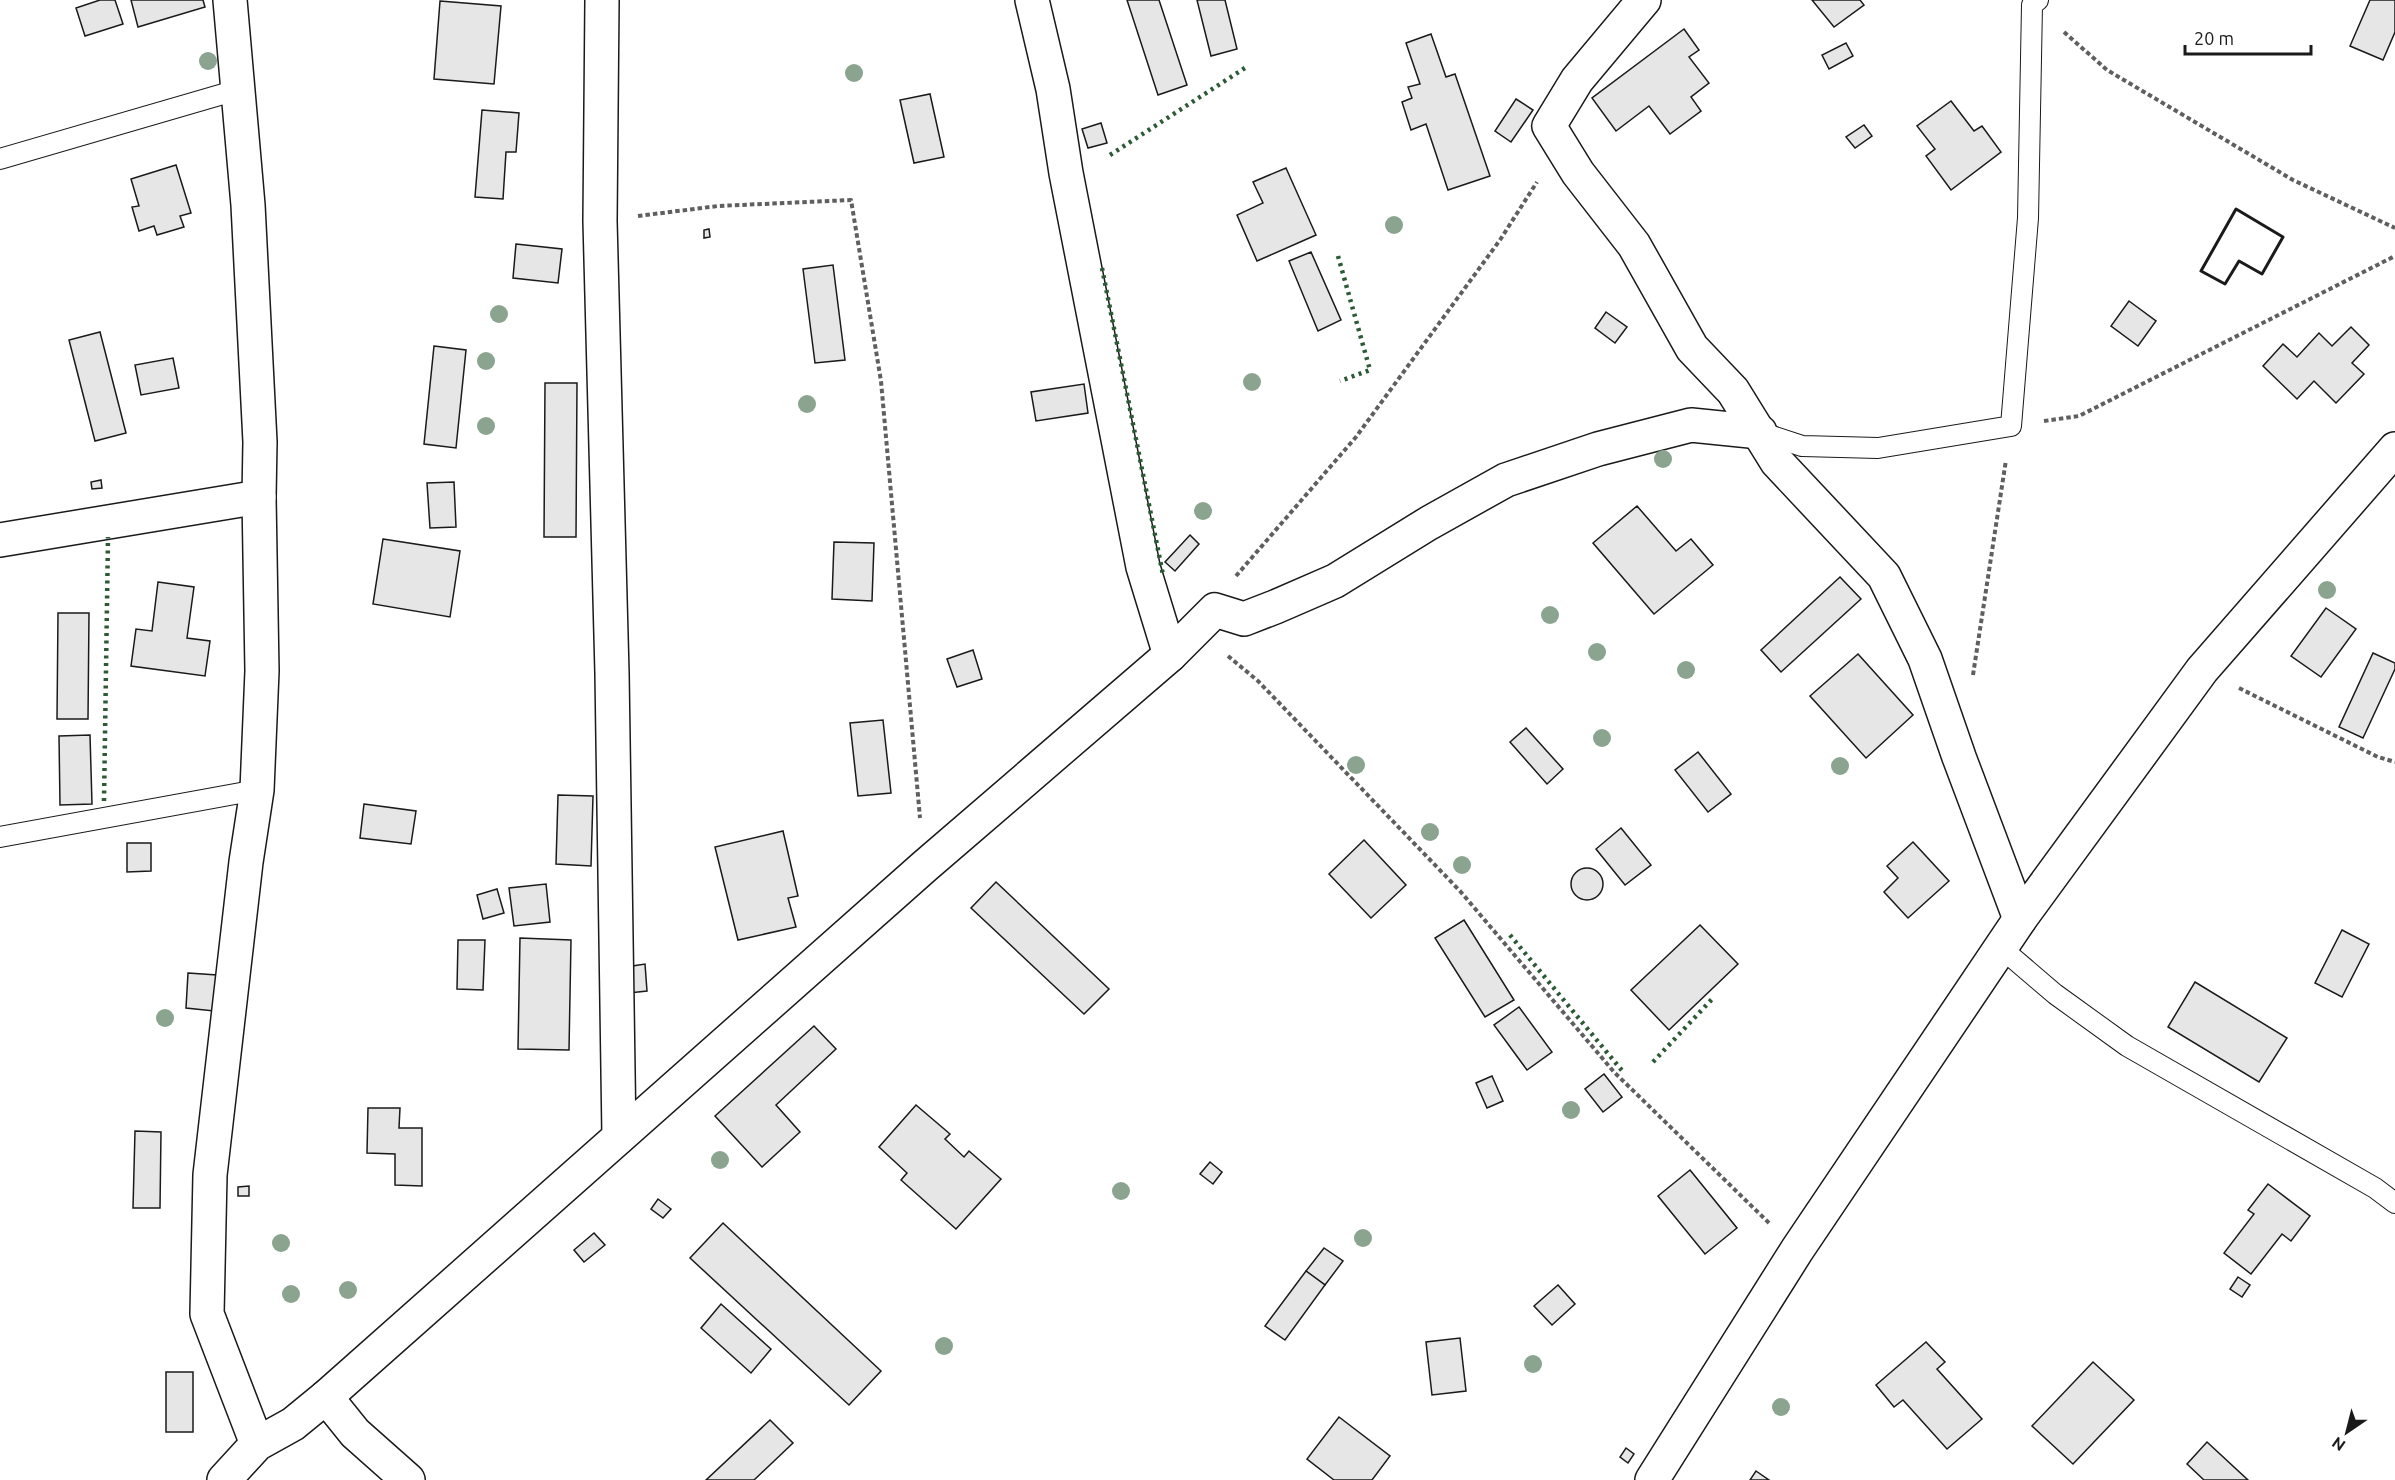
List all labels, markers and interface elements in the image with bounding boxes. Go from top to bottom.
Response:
scale bar [2185,18,2311,56]
text: 20 m [2194,28,2234,48]
north arrow [2317,1402,2377,1462]
text: N [2328,1433,2348,1455]

